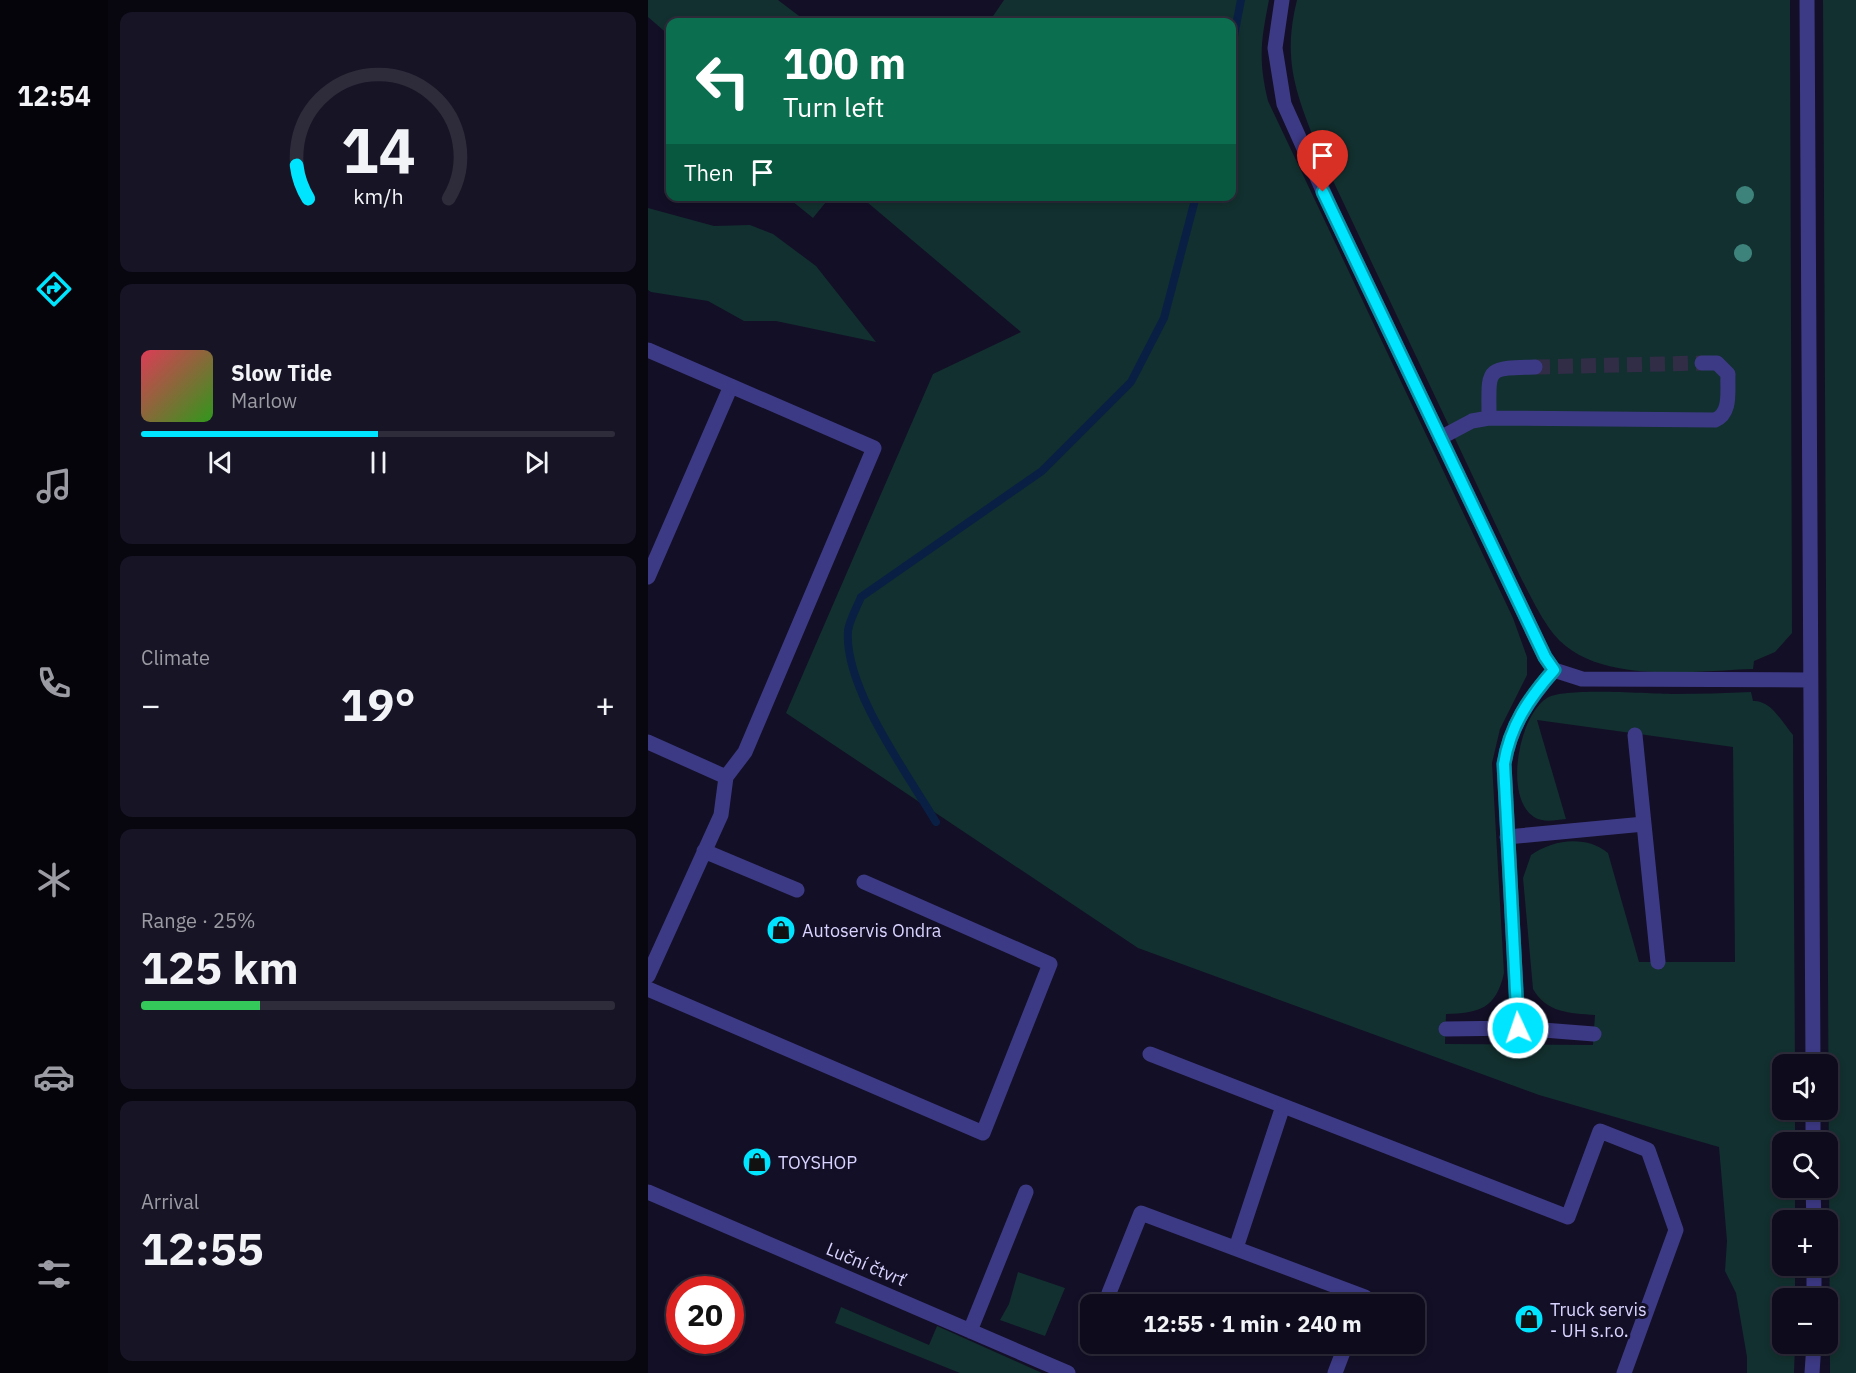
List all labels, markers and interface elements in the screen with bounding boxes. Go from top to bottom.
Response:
text: 100 m [783,36,906,91]
icon: left [684,42,762,120]
text: 12:54 [17,78,91,113]
text: Turn left [783,89,884,124]
text: 14 [341,109,415,190]
pin [1297,130,1348,192]
icon: arrive [1306,139,1339,172]
icon: arrive [746,156,779,189]
text: Then [684,158,734,187]
text: km/h [353,182,403,210]
icon: directions [33,268,75,310]
text: Slow Tide [231,358,332,387]
text: Marlow [231,387,297,414]
icon: previous [204,446,237,479]
icon: pause [362,446,395,479]
icon: next [520,446,553,479]
icon: music [33,465,75,507]
text: Climate [141,644,210,671]
icon: phone [33,662,75,704]
text: 19° [340,675,416,733]
text: − [141,683,161,726]
text: + [595,683,615,726]
icon: climate [33,859,75,901]
text: Range · 25% [141,907,256,934]
shop icon: Autoservis Ondra [765,914,797,946]
place label: Autoservis Ondra [802,919,942,942]
text: 125 km [141,938,299,996]
position arrow [1486,996,1550,1060]
map controls [1772,1054,1838,1354]
button: sound [1772,1054,1838,1120]
icon: car [33,1056,75,1098]
button: search [1772,1132,1838,1198]
shop icon: TOYSHOP [741,1146,773,1178]
place label: TOYSHOP [778,1151,857,1174]
text: Arrival [141,1188,199,1215]
button: + [1772,1210,1838,1276]
text: 12:55 [141,1219,264,1277]
street label: Luční čtvrť [823,1237,910,1291]
icon: filters [33,1253,75,1295]
speed limit sign: 20 [666,1276,744,1354]
button: − [1772,1288,1838,1354]
place label: Truck servis - UH s.r.o. [1550,1298,1647,1342]
shop icon: Truck servis - UH s.r.o. [1513,1303,1545,1335]
text: 12:55 · 1 min · 240 m [1143,1309,1362,1338]

